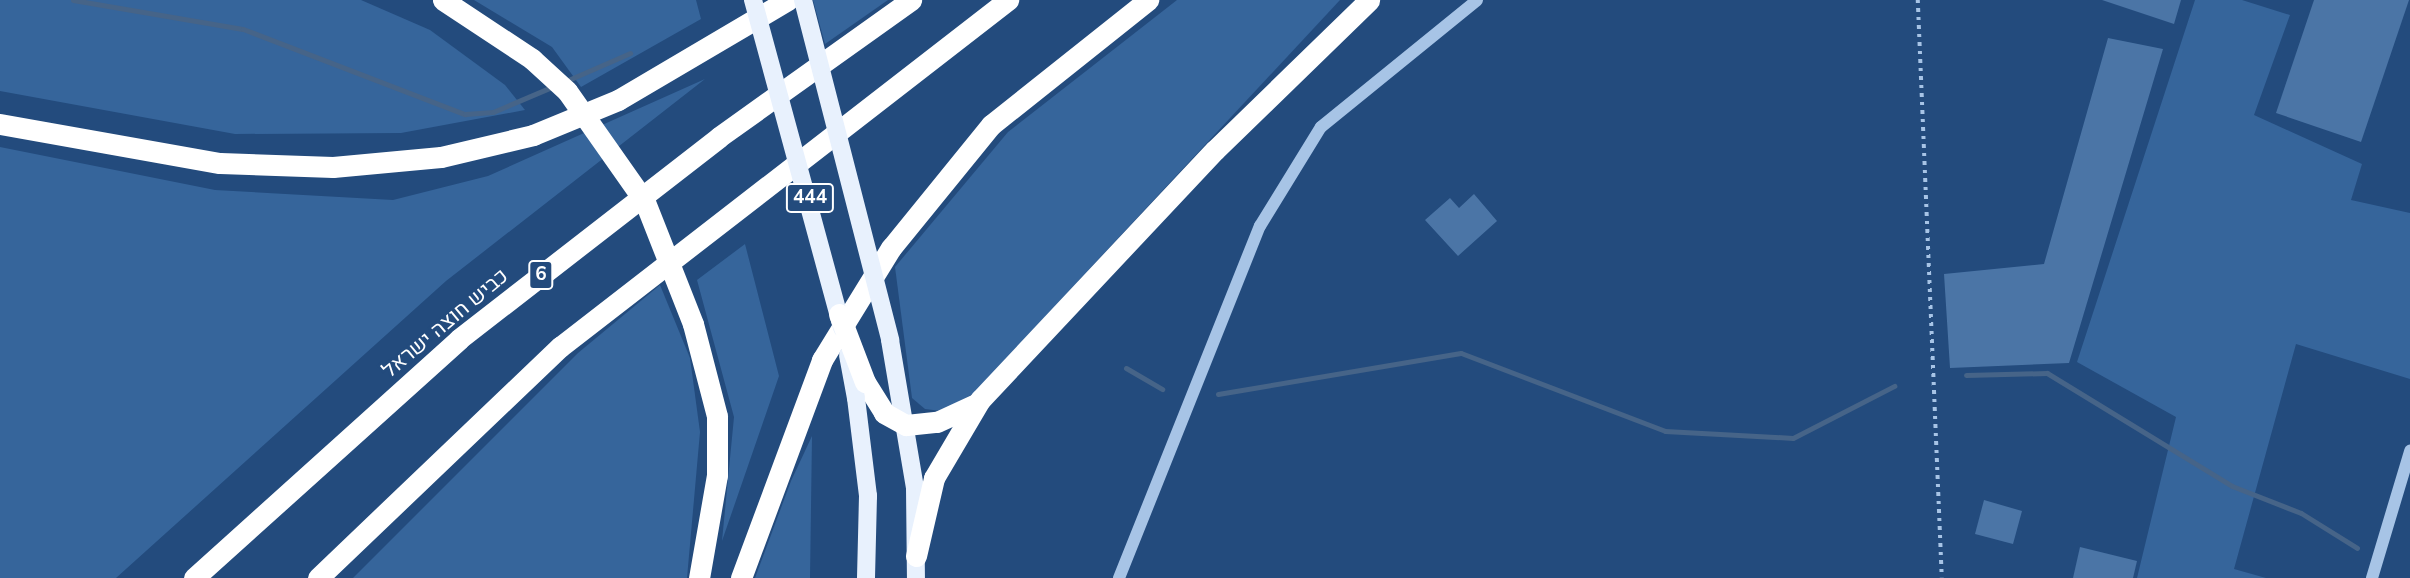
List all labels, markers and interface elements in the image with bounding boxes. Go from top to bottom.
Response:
road number: 444 [786,182,834,214]
road number: 6 [527,260,555,290]
street label: כביש חוצה ישראל [377,263,513,383]

